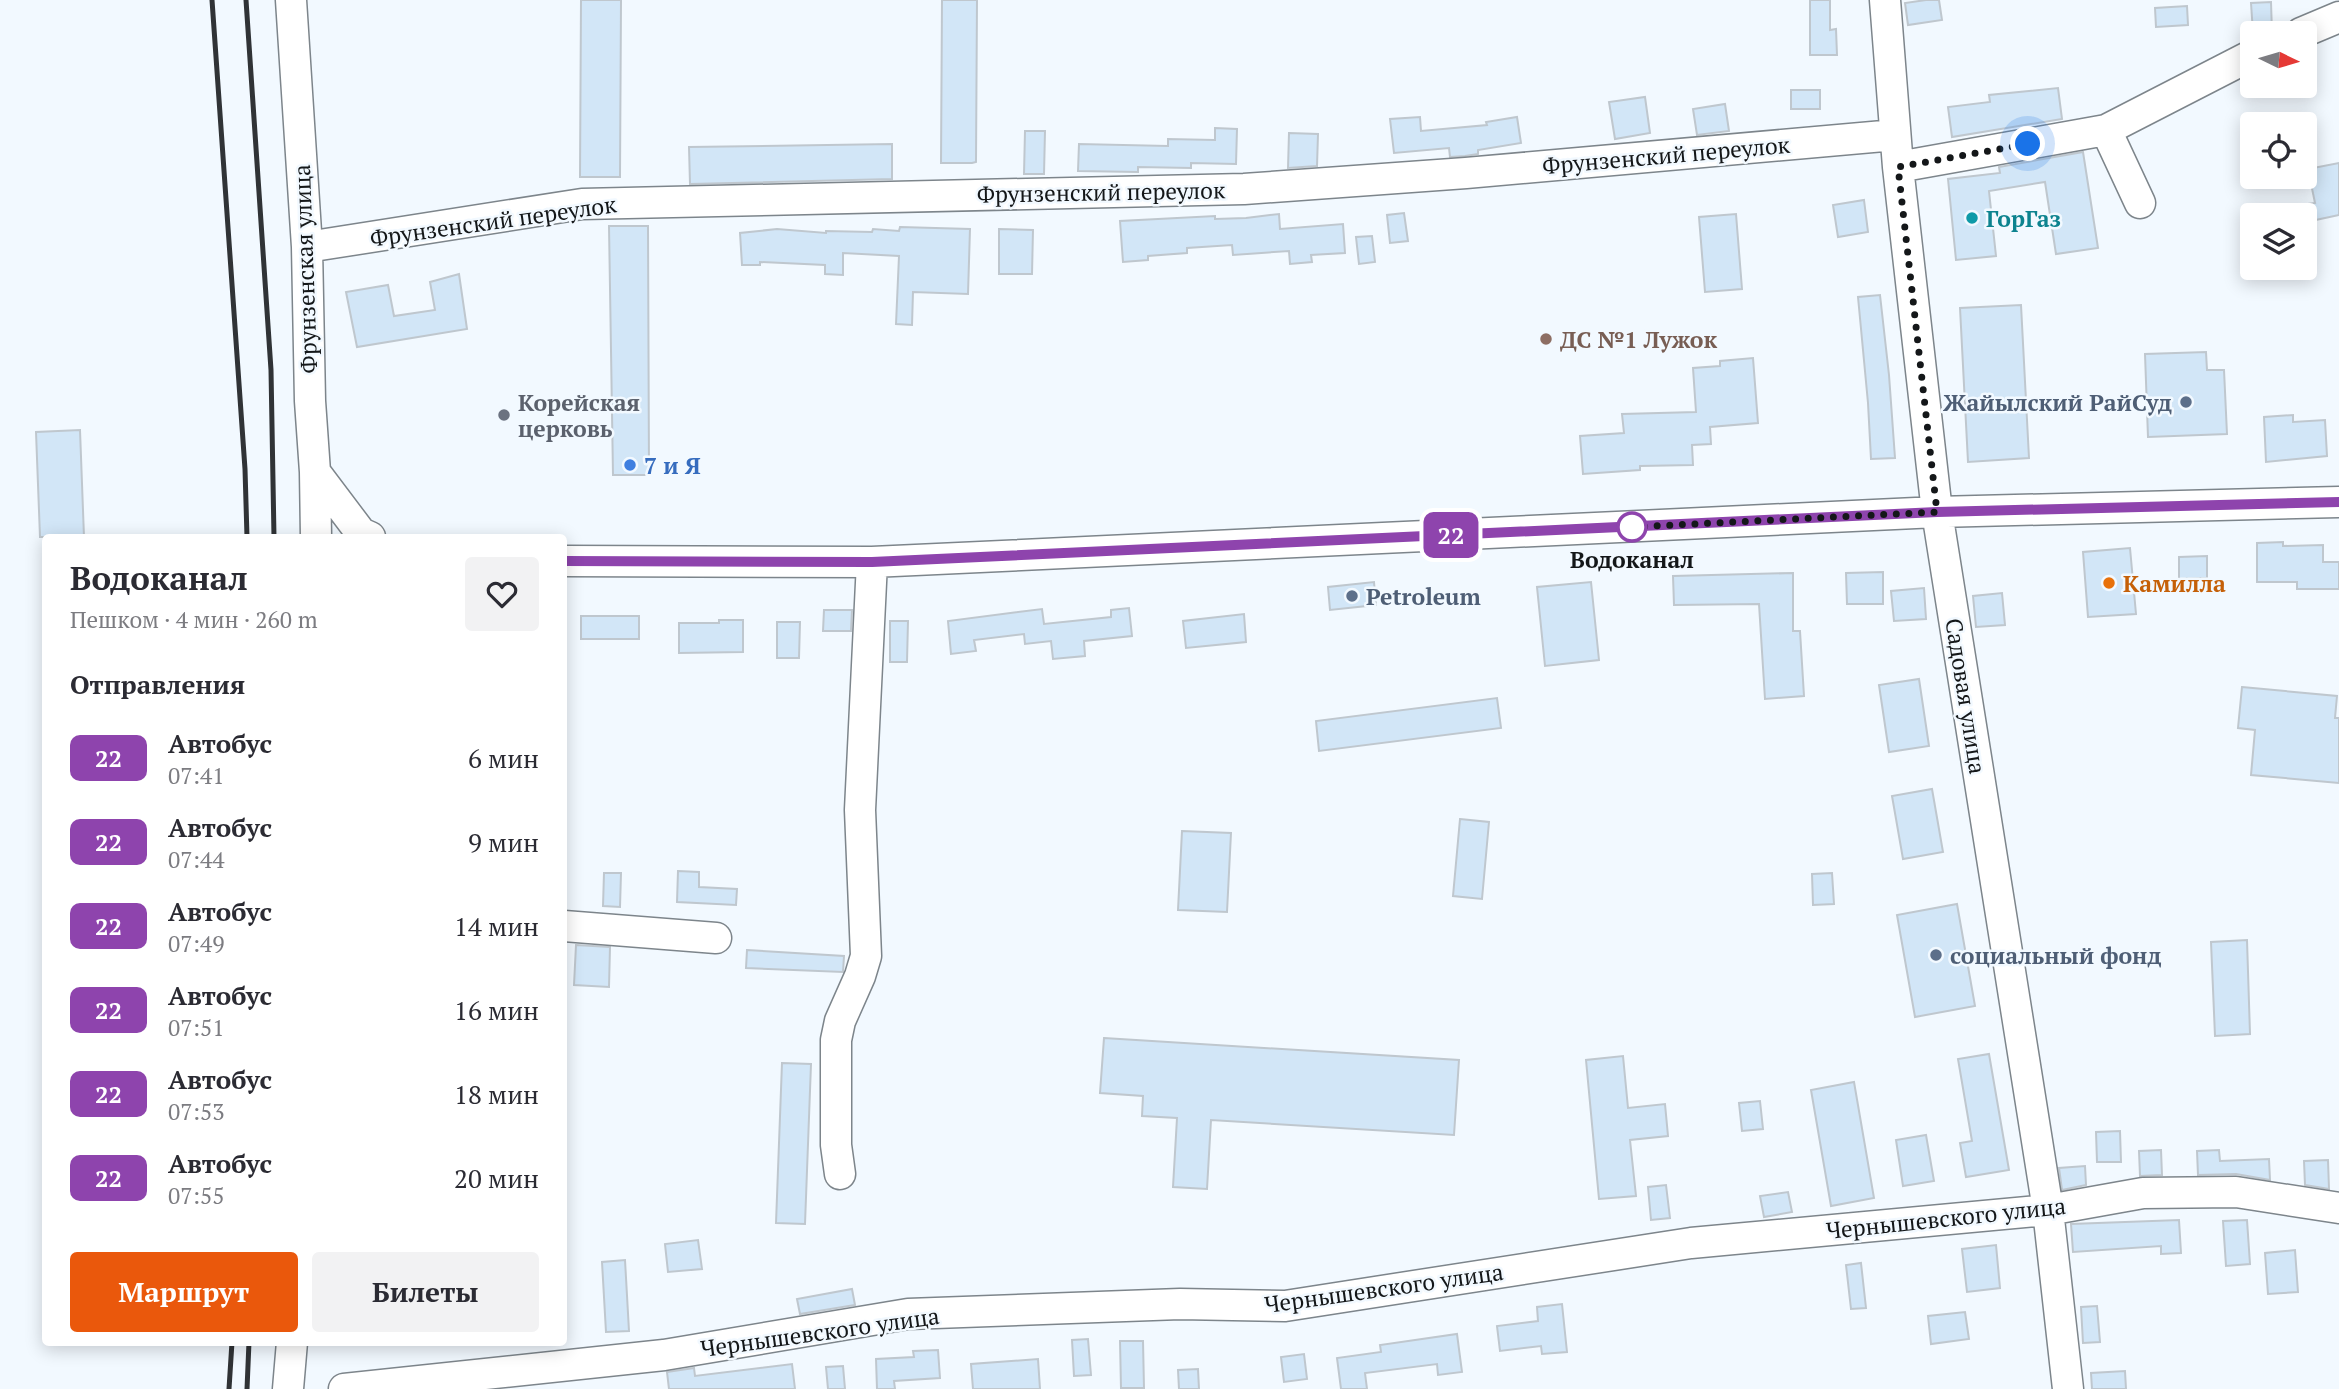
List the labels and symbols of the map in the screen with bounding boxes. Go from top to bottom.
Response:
north arrow [2240,21,2317,98]
your location [2010,126,2045,161]
street label: Фрунзенский переулок [1541,129,1792,181]
street label: Фрунзенская улица [286,164,324,374]
street label: Фрунзенский переулок [976,174,1226,210]
street label: Фрунзенский переулок [368,188,619,254]
place label: ГорГаз [1986,203,2061,234]
marker: ГорГаз [1964,210,1980,226]
place label: ДС №1 Лужок [1560,324,1718,355]
marker: ДС №1 Лужок [1538,331,1554,347]
place label: Корейская церковь [518,387,640,444]
place label: Жайылский РайСуд [1943,387,2172,418]
marker: Жайылский РайСуд [2178,394,2194,410]
marker: Корейская церковь [496,407,512,423]
place label: 7 и Я [644,450,701,481]
marker: 7 и Я [622,457,638,473]
line badge: 22 [1420,512,1482,558]
marker: Водоканал [1617,512,1647,542]
place label: Водоканал [1570,544,1694,575]
place label: Камилла [2123,568,2226,599]
marker: Камилла [2101,575,2117,591]
place label: Petroleum [1366,581,1481,612]
marker: Petroleum [1344,588,1360,604]
street label: Садовая улица [1938,616,1994,776]
place label: социальный фонд [1950,940,2161,971]
marker: социальный фонд [1928,947,1944,963]
street label: Чернышевского улица [1825,1190,2068,1246]
street label: Чернышевского улица [1263,1256,1506,1320]
street label: Чернышевского улица [699,1300,942,1364]

